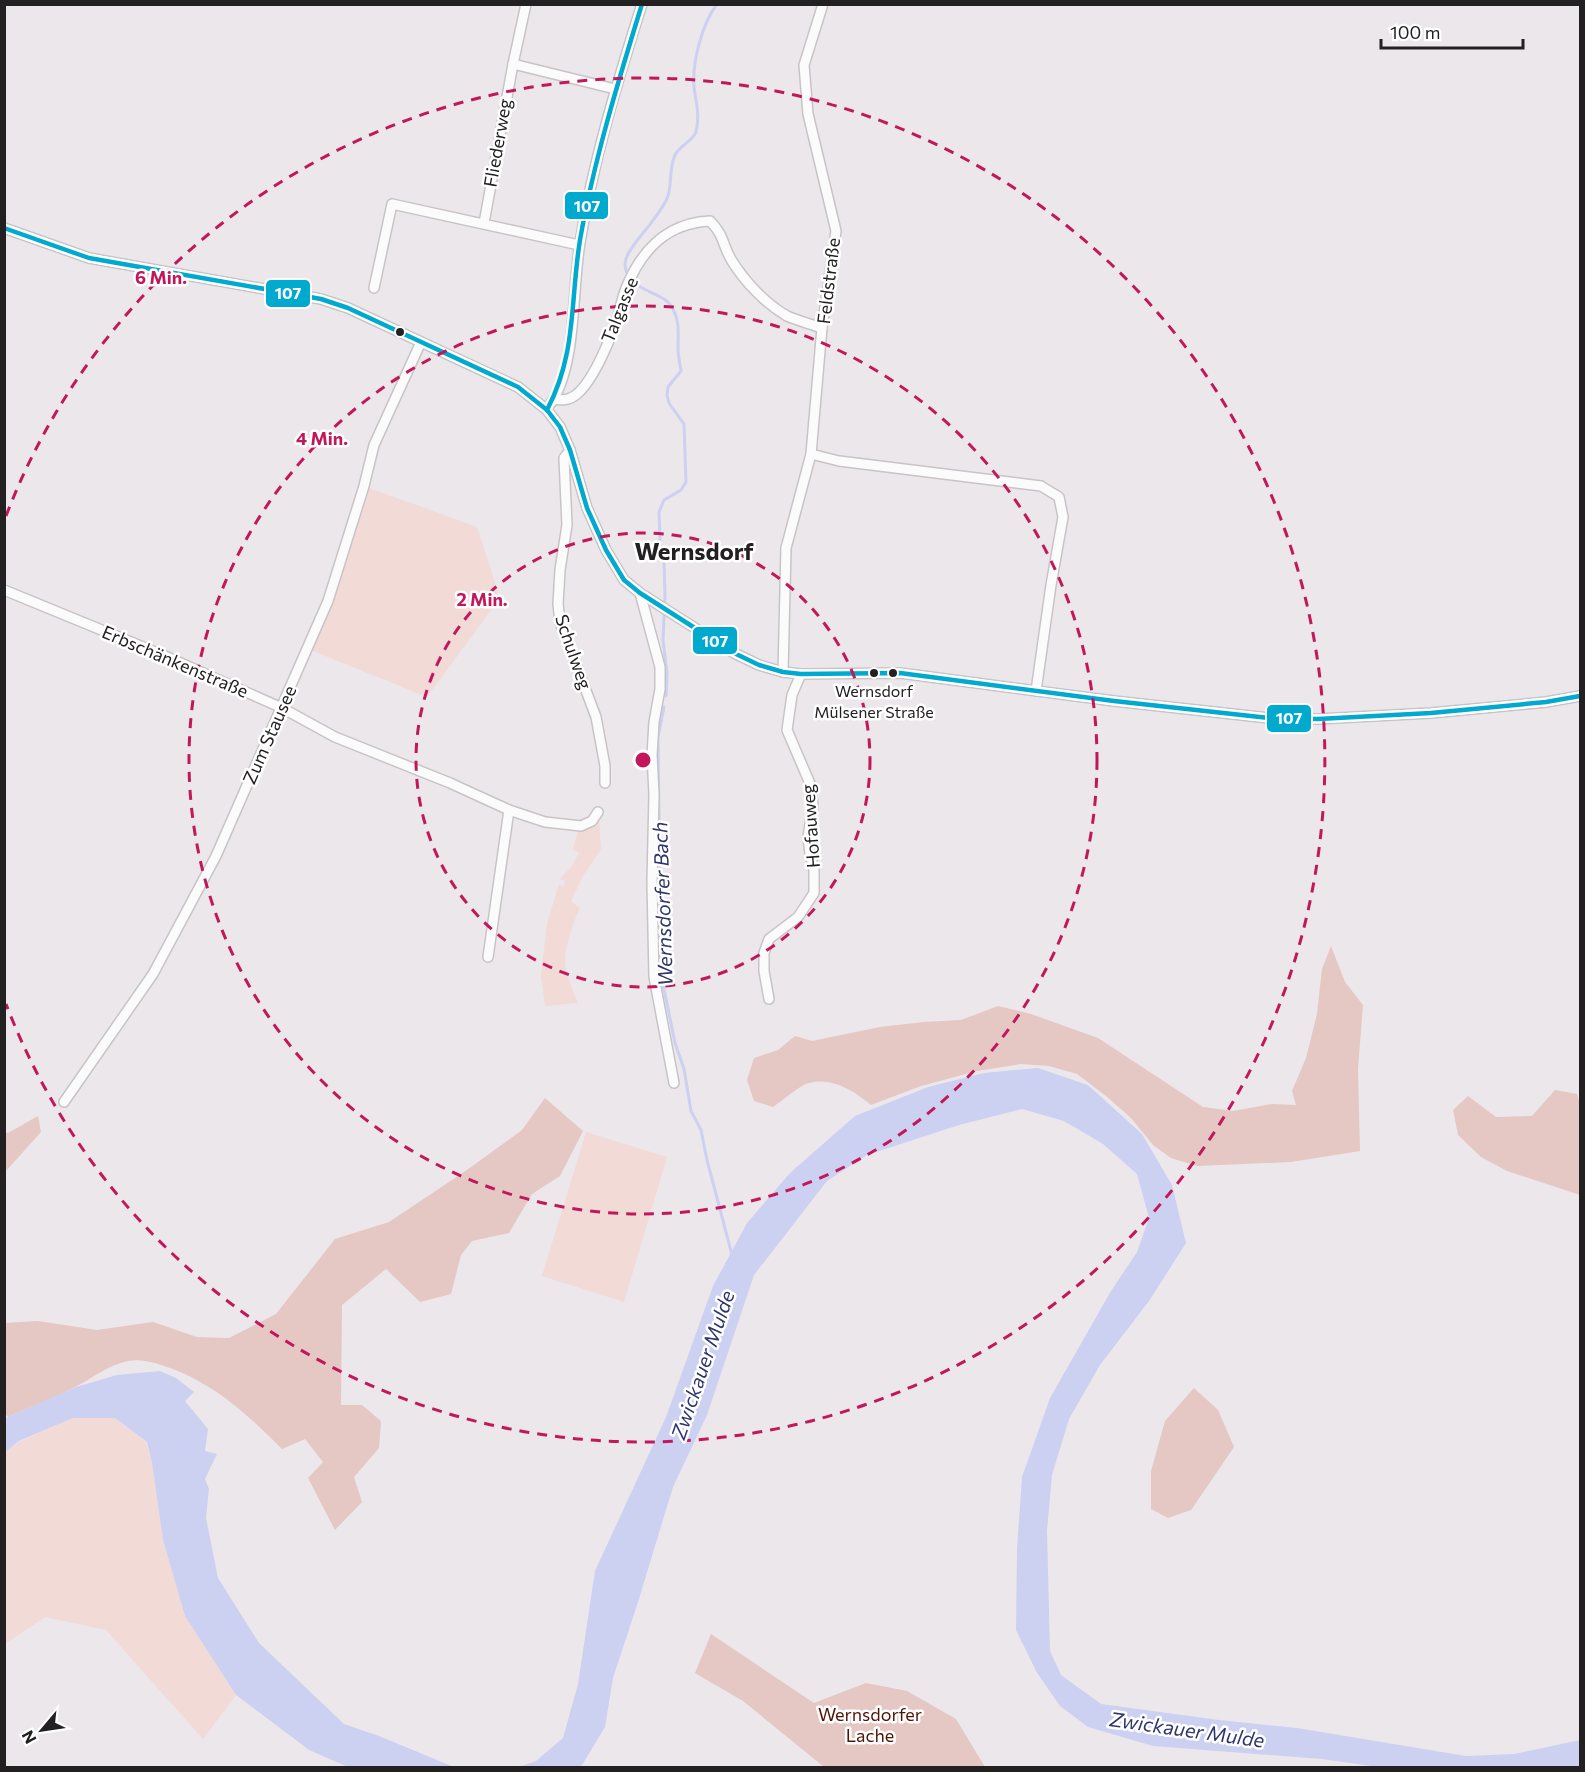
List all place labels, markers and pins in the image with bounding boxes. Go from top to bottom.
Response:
unlabelled marker [394,326,406,338]
marker: Wernsdorf Mülsener Straße [868,667,880,679]
unlabelled marker [887,667,899,679]
place label: Wernsdorf Mülsener Straße [814,681,934,721]
centre of rings [633,750,653,770]

